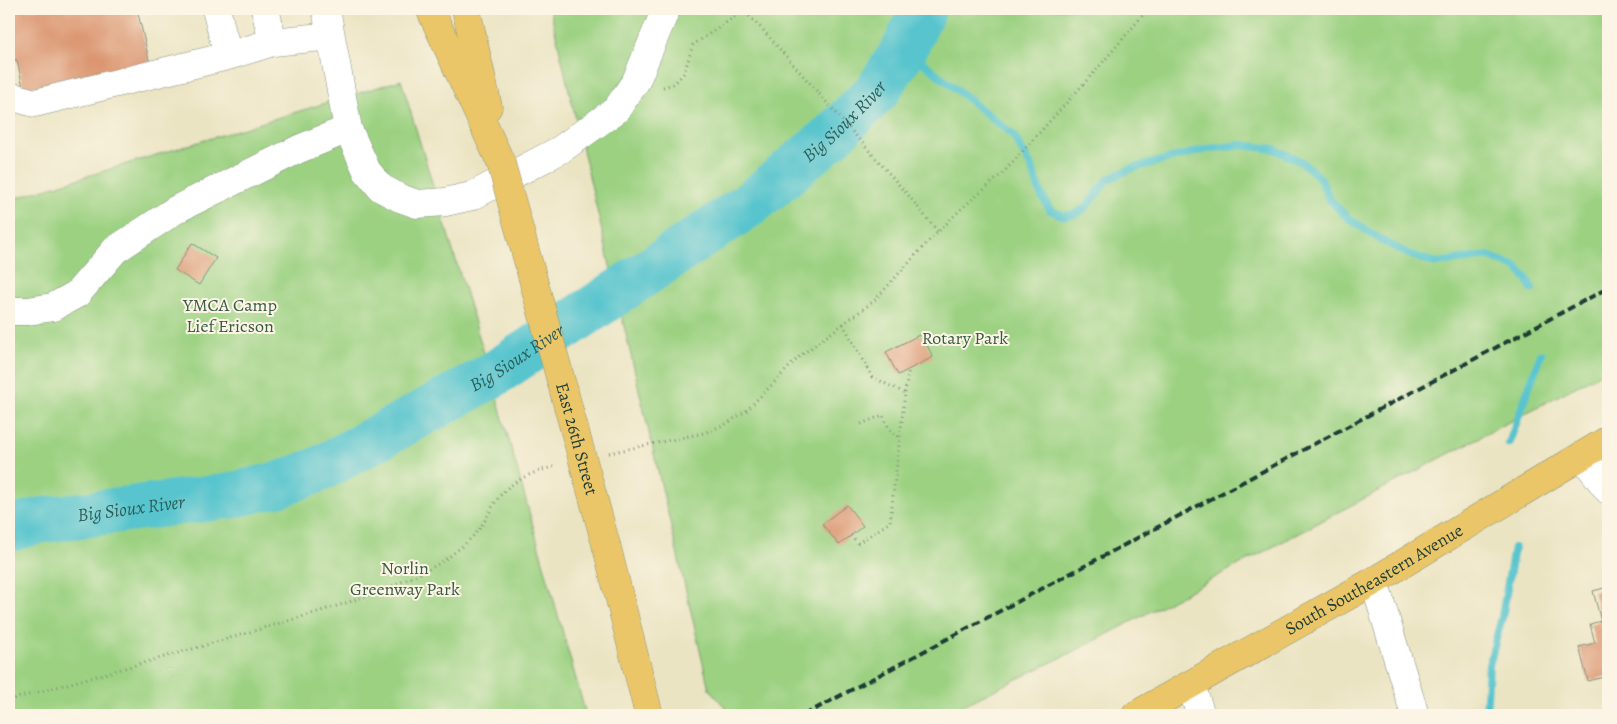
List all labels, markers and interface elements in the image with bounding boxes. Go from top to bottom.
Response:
water label: Big Sioux River [797,75,894,168]
park label: YMCA Camp Lief Ericson [182,293,277,338]
water label: Big Sioux River [465,317,571,398]
park label: Rotary Park [922,326,1008,350]
street label: East 26th Street [550,380,604,498]
water label: Big Sioux River [76,489,188,528]
street label: South Southeastern Avenue [1281,518,1468,641]
park label: Norlin Greenway Park [350,556,460,601]

